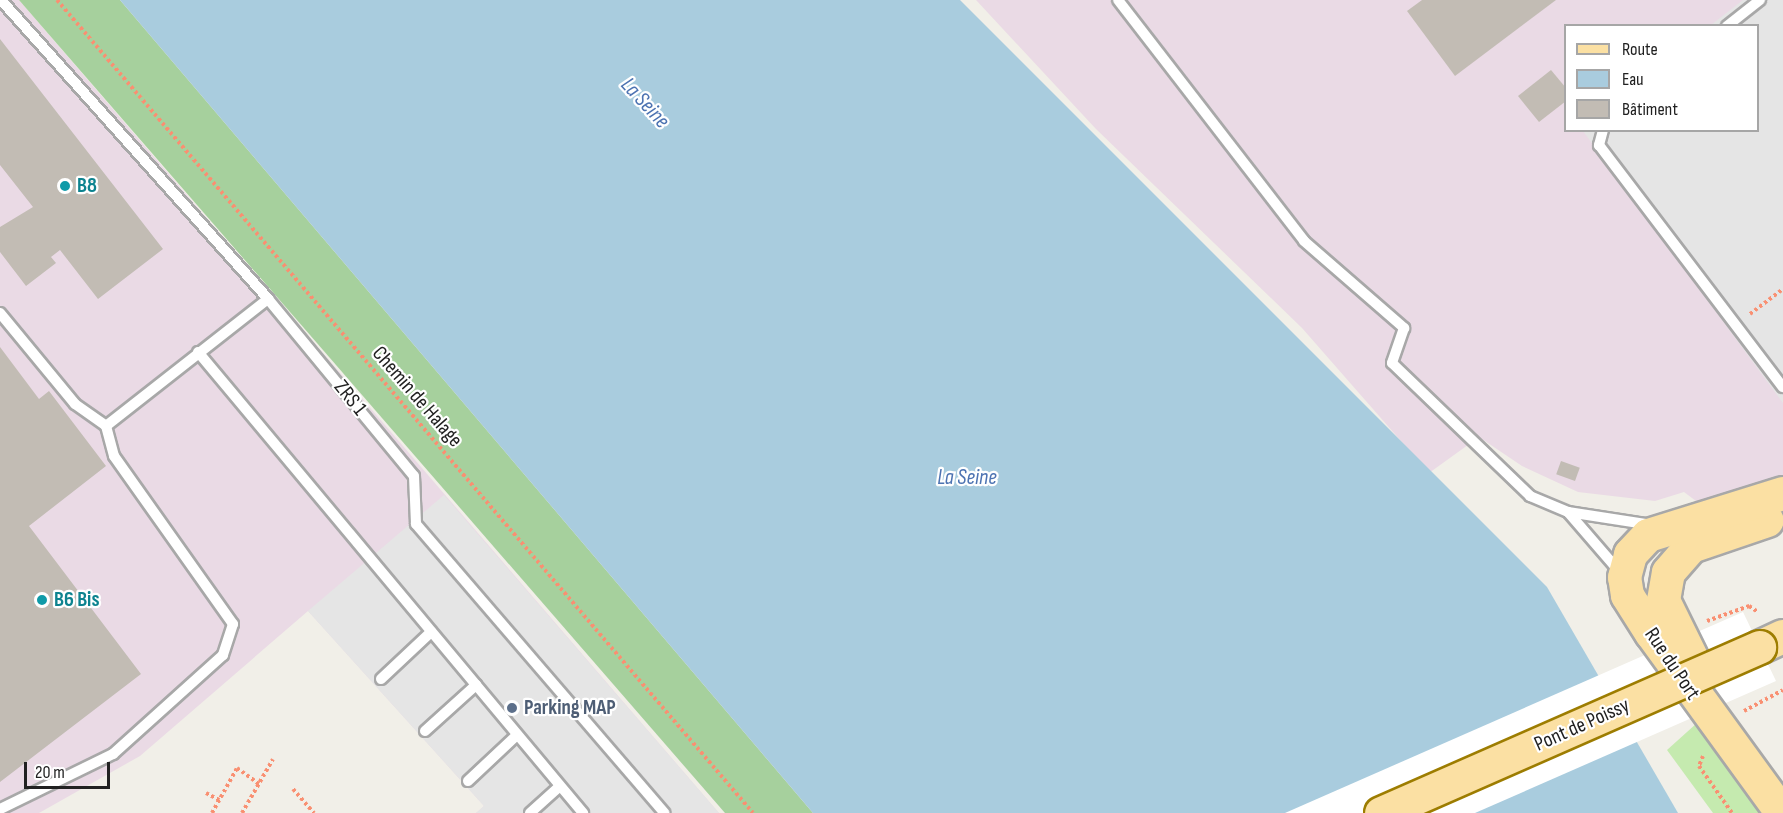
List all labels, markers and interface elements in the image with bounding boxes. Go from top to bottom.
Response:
legend [1564,24,1759,132]
text: Route [1622,39,1658,60]
text: Eau [1622,69,1644,90]
water label: La Seine [615,72,675,134]
text: Bâtiment [1622,99,1678,120]
place label: B8 [77,173,97,199]
marker: B8 [58,179,72,193]
street label: Chemin de Halage [366,341,468,453]
street label: ZRS 1 [328,375,372,421]
water label: La Seine [937,465,997,491]
place label: B6 Bis [54,587,99,613]
marker: B6 Bis [35,593,49,607]
street label: Rue du Port [1639,623,1705,705]
street label: Pont de Poissy [1531,693,1633,757]
place label: Parking MAP [524,695,616,721]
marker: Parking MAP [505,701,519,715]
scale bar [27,750,112,788]
text: 20 m [35,762,65,783]

